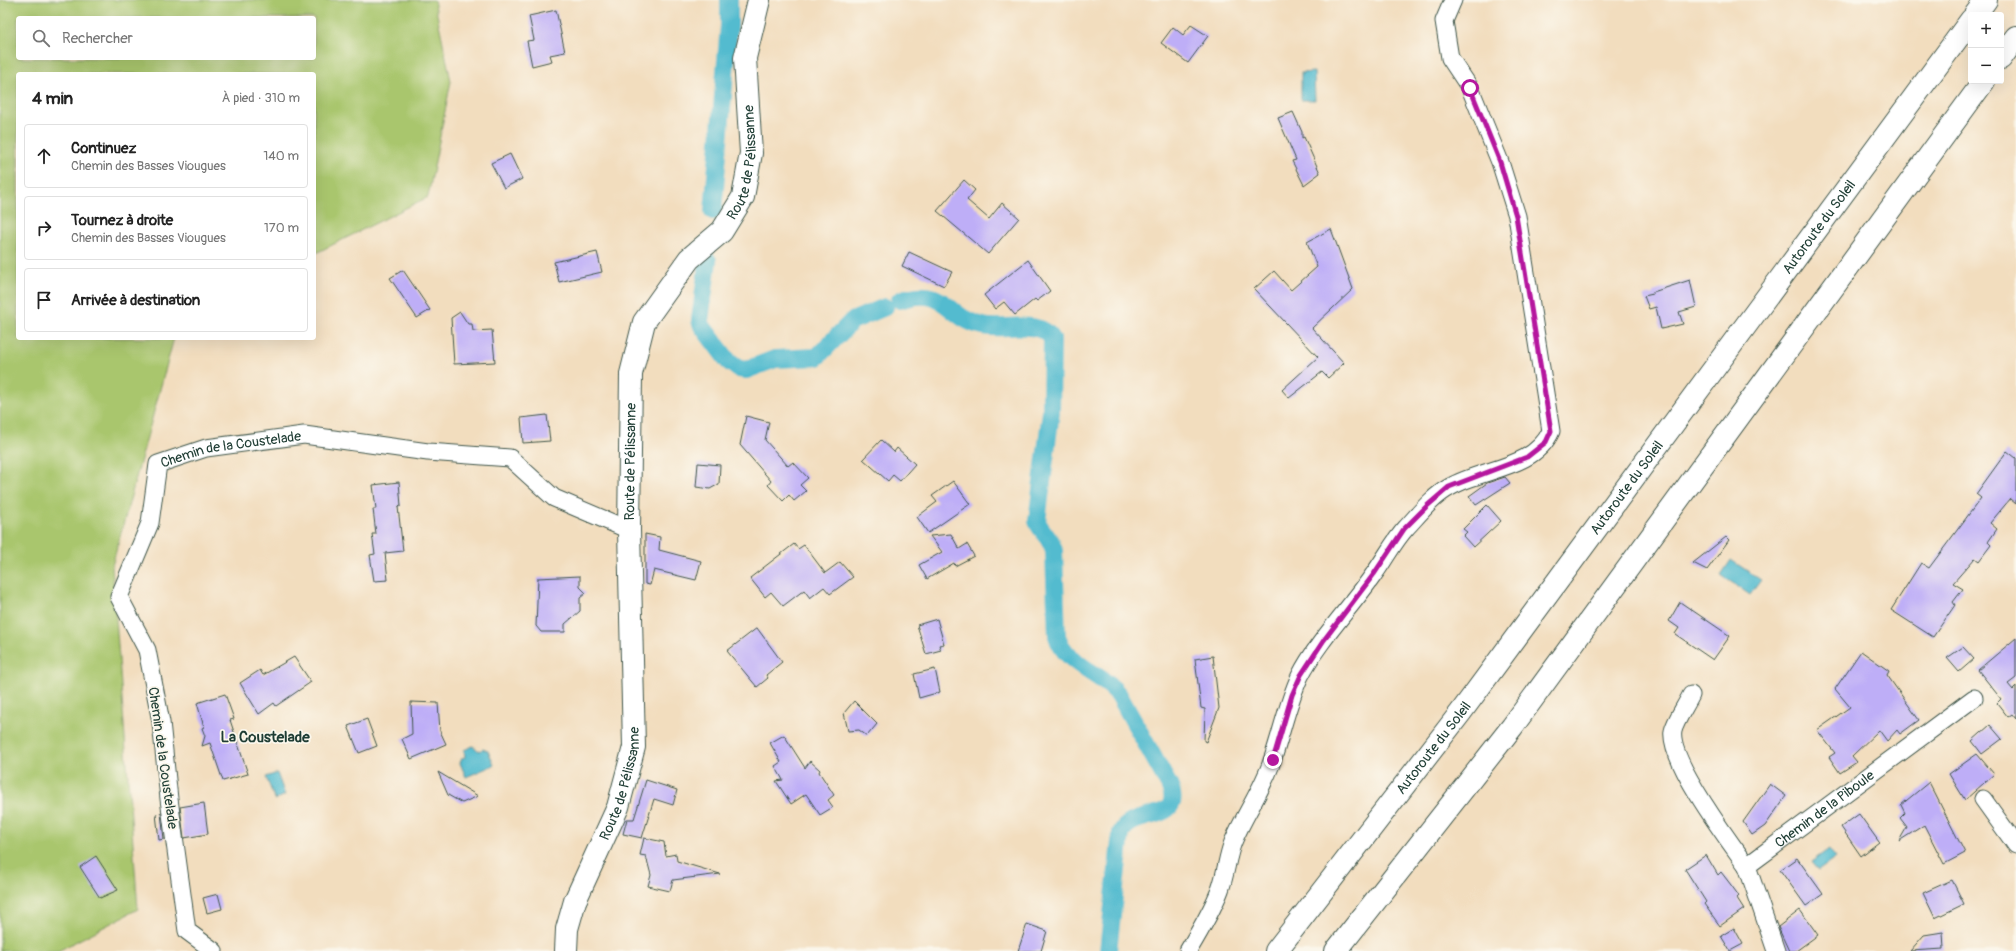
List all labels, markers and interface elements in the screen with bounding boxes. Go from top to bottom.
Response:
map controls [1968,12,2004,84]
button: + [1968,12,2004,48]
search box [16,16,316,60]
icon: search [30,27,52,49]
text: Rechercher [62,29,133,48]
button: − [1968,48,2004,84]
route start [1461,79,1479,97]
text: 4 min [32,88,73,109]
text: À pied · 310 m [222,90,300,106]
street label: Route de Pélissanne [723,104,760,223]
text: Continuez [71,139,136,158]
icon: ahead [33,145,55,167]
text: 140 m [263,148,299,164]
text: Chemin des Basses Viougues [71,158,226,174]
street label: Autoroute du Soleil [1778,176,1859,277]
text: Tournez à droite [71,211,173,230]
icon: right [33,217,55,239]
text: 170 m [264,220,299,236]
text: Chemin des Basses Viougues [71,230,226,246]
icon: arrive [33,289,55,311]
text: Arrivée à destination [71,291,200,310]
street label: Route de Pélissanne [621,403,639,521]
street label: Chemin de la Coustelade [158,427,302,471]
street label: Autoroute du Soleil [1586,437,1667,538]
street label: Chemin de la Coustelade [145,686,181,830]
street label: Autoroute du Soleil [1392,698,1474,797]
street label: Route de Pélissanne [596,726,643,843]
district label: La Coustelade [220,728,310,747]
route end [1264,751,1282,769]
street label: Chemin de la Piboule [1771,766,1878,851]

